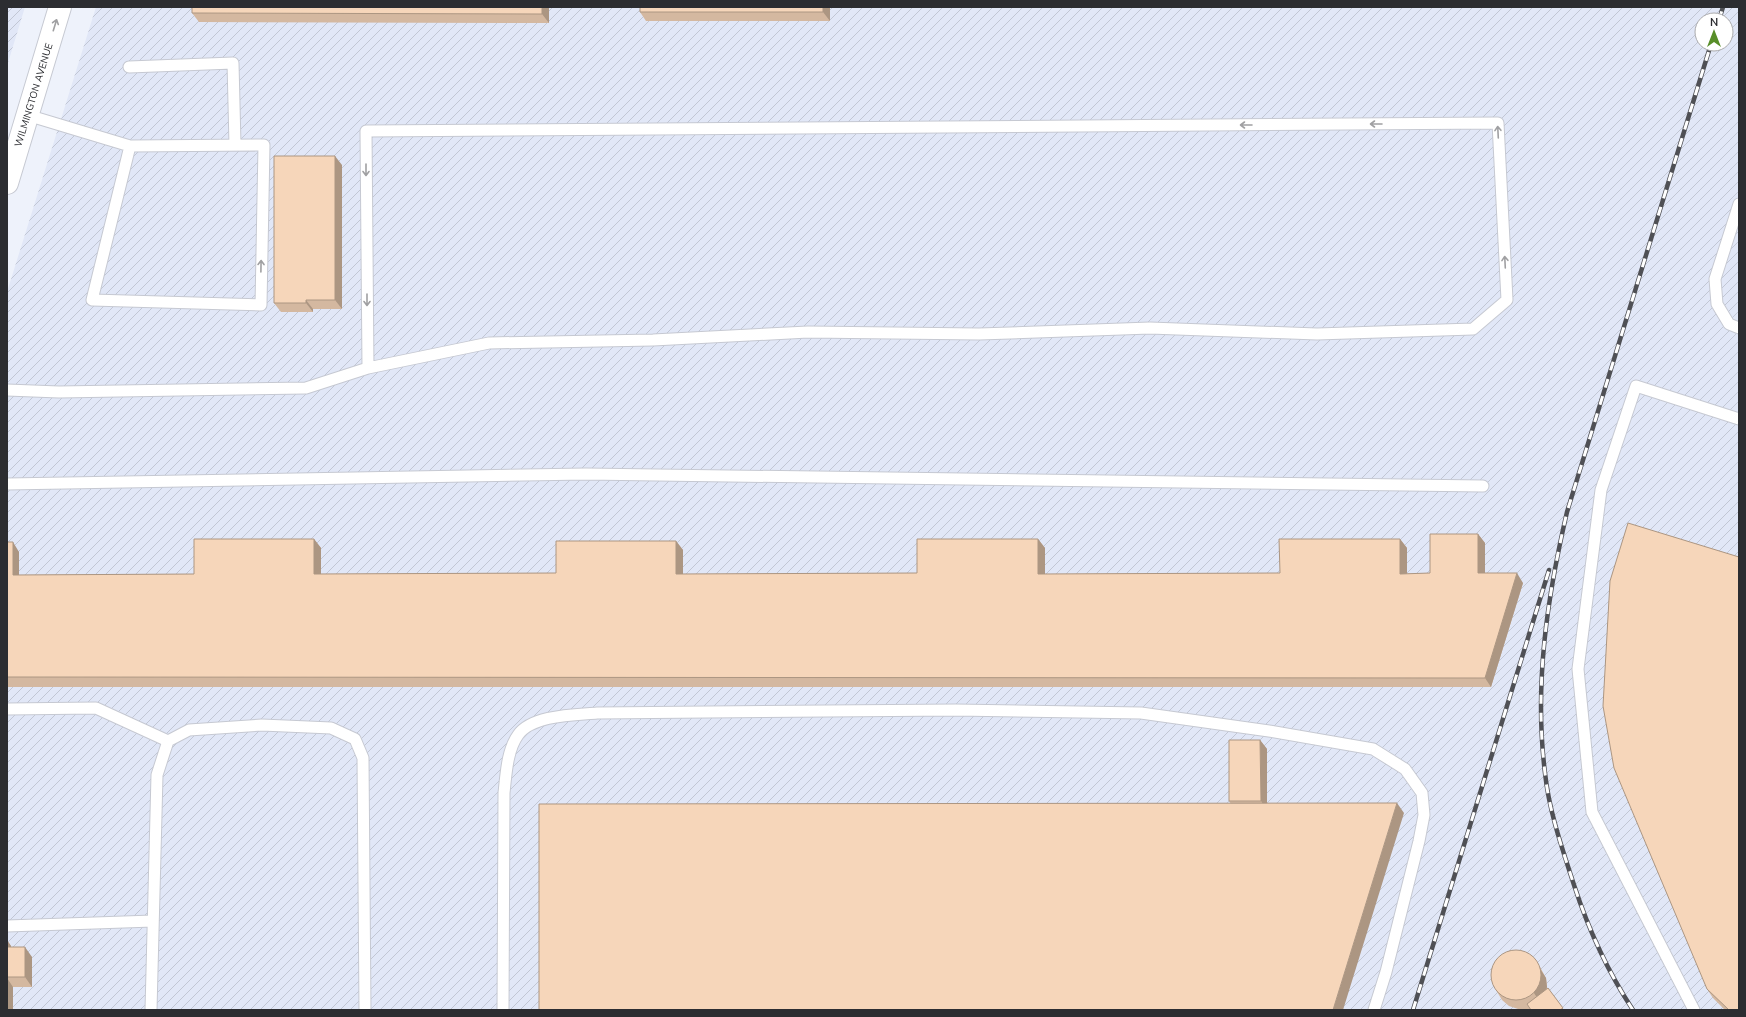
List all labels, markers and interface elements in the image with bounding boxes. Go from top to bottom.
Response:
north arrow [1694,12,1734,52]
text: N [1710,15,1718,30]
one-way arrow [52,18,59,31]
street label: WILMINGTON AVENUE [12,41,57,149]
one-way arrow [1370,120,1383,128]
one-way arrow [1240,121,1253,129]
one-way arrow [1495,126,1502,139]
one-way arrow [362,163,370,176]
one-way arrow [1501,256,1508,269]
one-way arrow [258,260,265,273]
one-way arrow [363,293,371,306]

